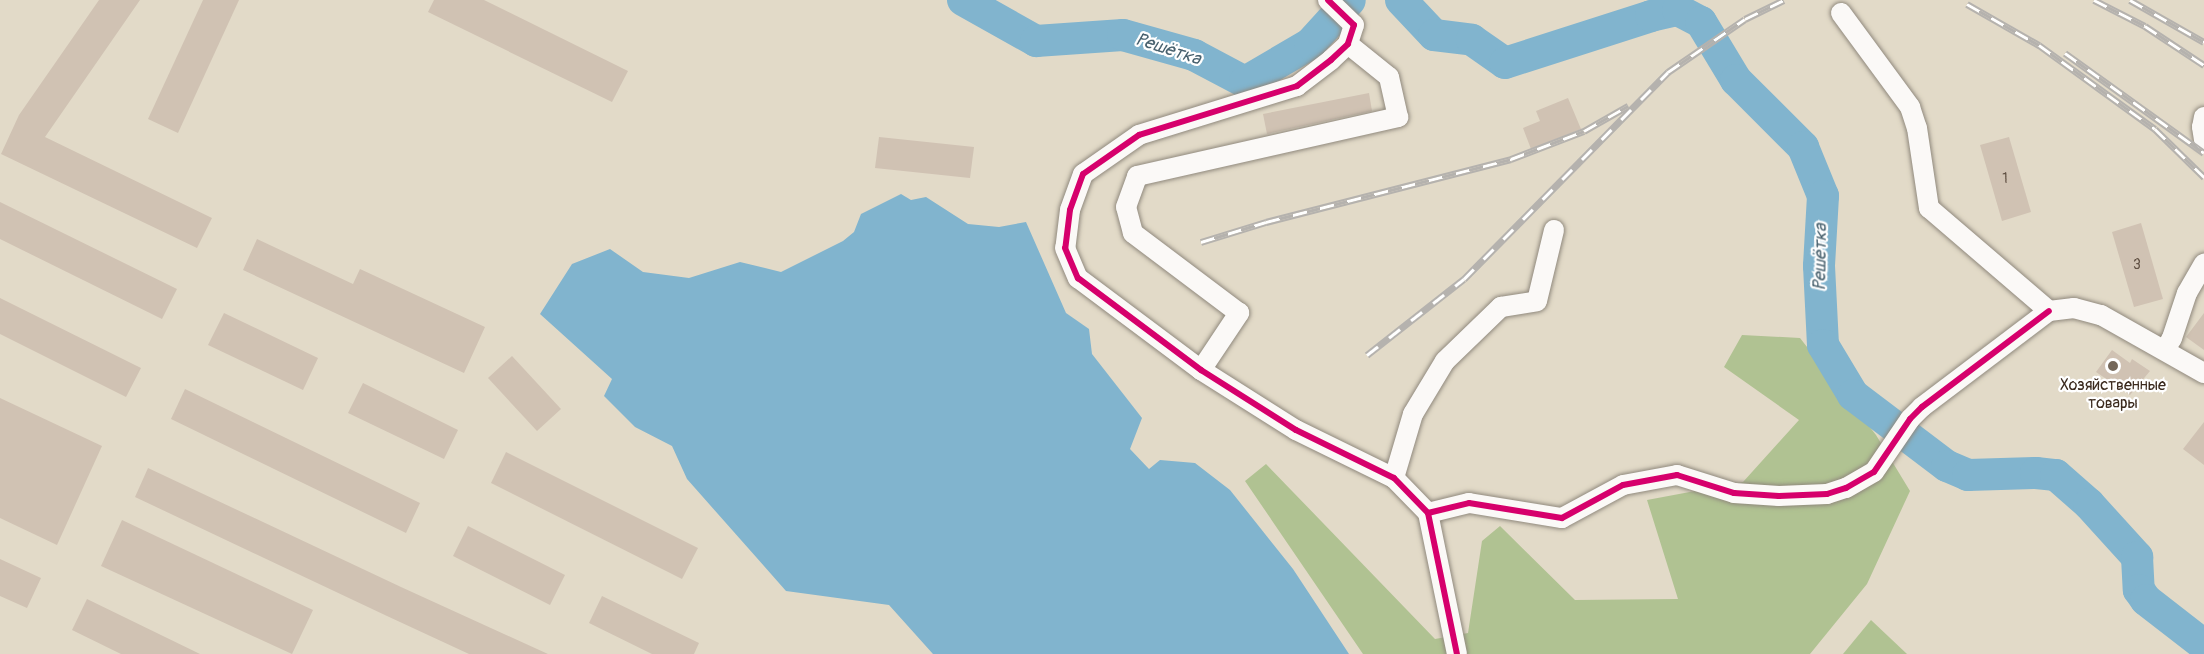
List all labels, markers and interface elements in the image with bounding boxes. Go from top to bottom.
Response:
water label: Решётка [1133,29,1203,71]
house number: 1 [2002,171,2008,187]
water label: Решётка [1810,223,1832,291]
house number: 3 [2133,257,2141,273]
marker: Хозяйственные товары [2106,359,2120,373]
place label: Хозяйственные товары [2060,375,2166,413]

